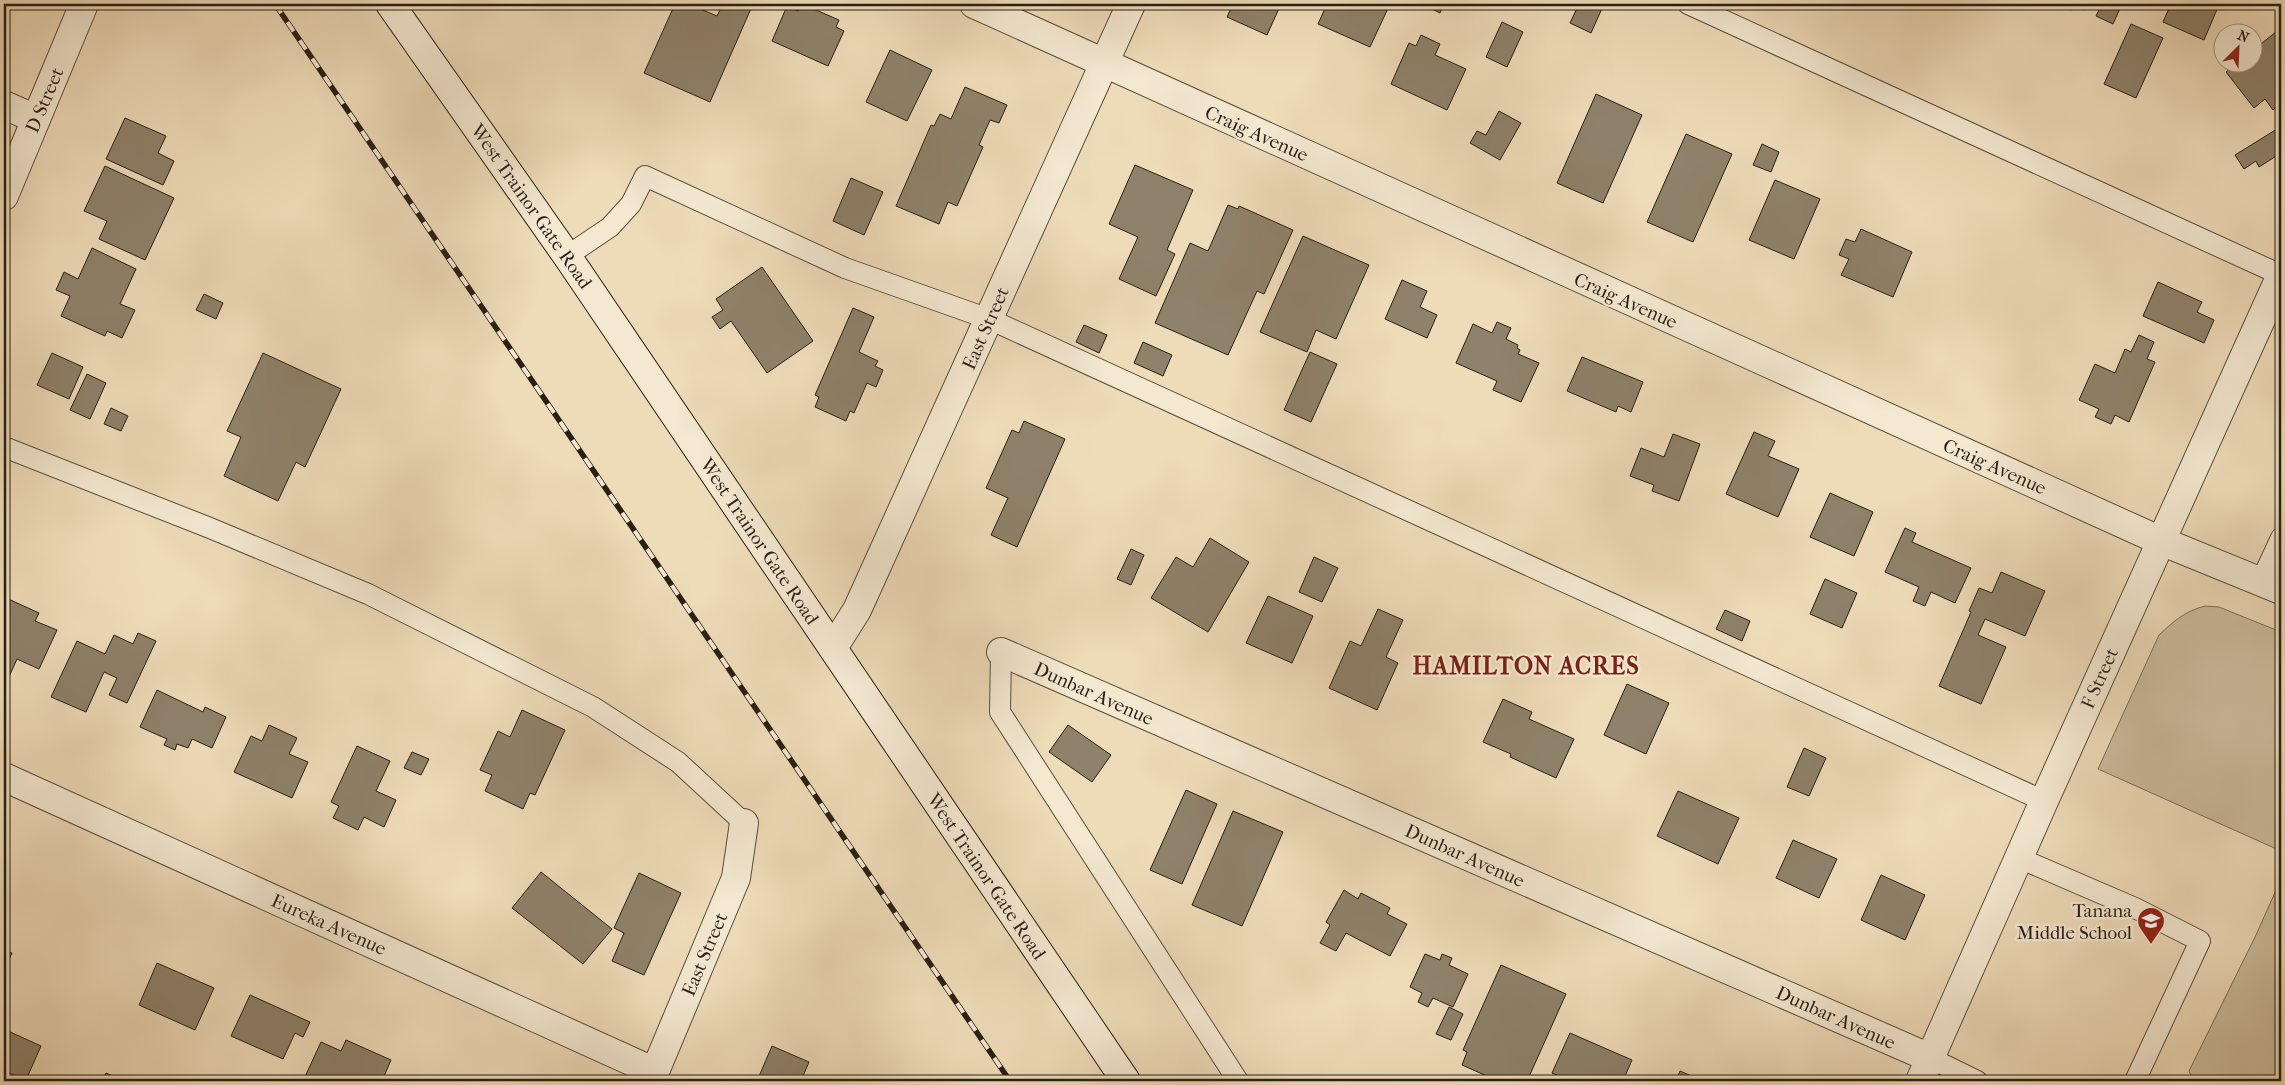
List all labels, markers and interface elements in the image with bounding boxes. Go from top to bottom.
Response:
north arrow [2212,22,2262,72]
text: N [2235,27,2252,47]
street label: D Street [21,64,69,136]
street label: Craig Avenue [1202,101,1312,166]
street label: West Trainor Gate Road [465,119,597,294]
street label: Craig Avenue [1571,268,1681,333]
street label: East Street [958,283,1014,373]
street label: Craig Avenue [1940,434,2050,499]
street label: West Trainor Gate Road [695,453,823,630]
street label: F Street [2077,644,2123,712]
district label: HAMILTON ACRES [1412,652,1640,680]
street label: Dunbar Avenue [1030,658,1157,730]
street label: West Trainor Gate Road [922,788,1050,965]
street label: Dunbar Avenue [1401,820,1528,892]
street label: Eureka Avenue [268,890,390,960]
place label: Tanana Middle School [2017,900,2132,944]
school or university icon: Tanana Middle School [2136,906,2166,945]
street label: East Street [678,909,732,999]
street label: Dunbar Avenue [1772,982,1899,1054]

